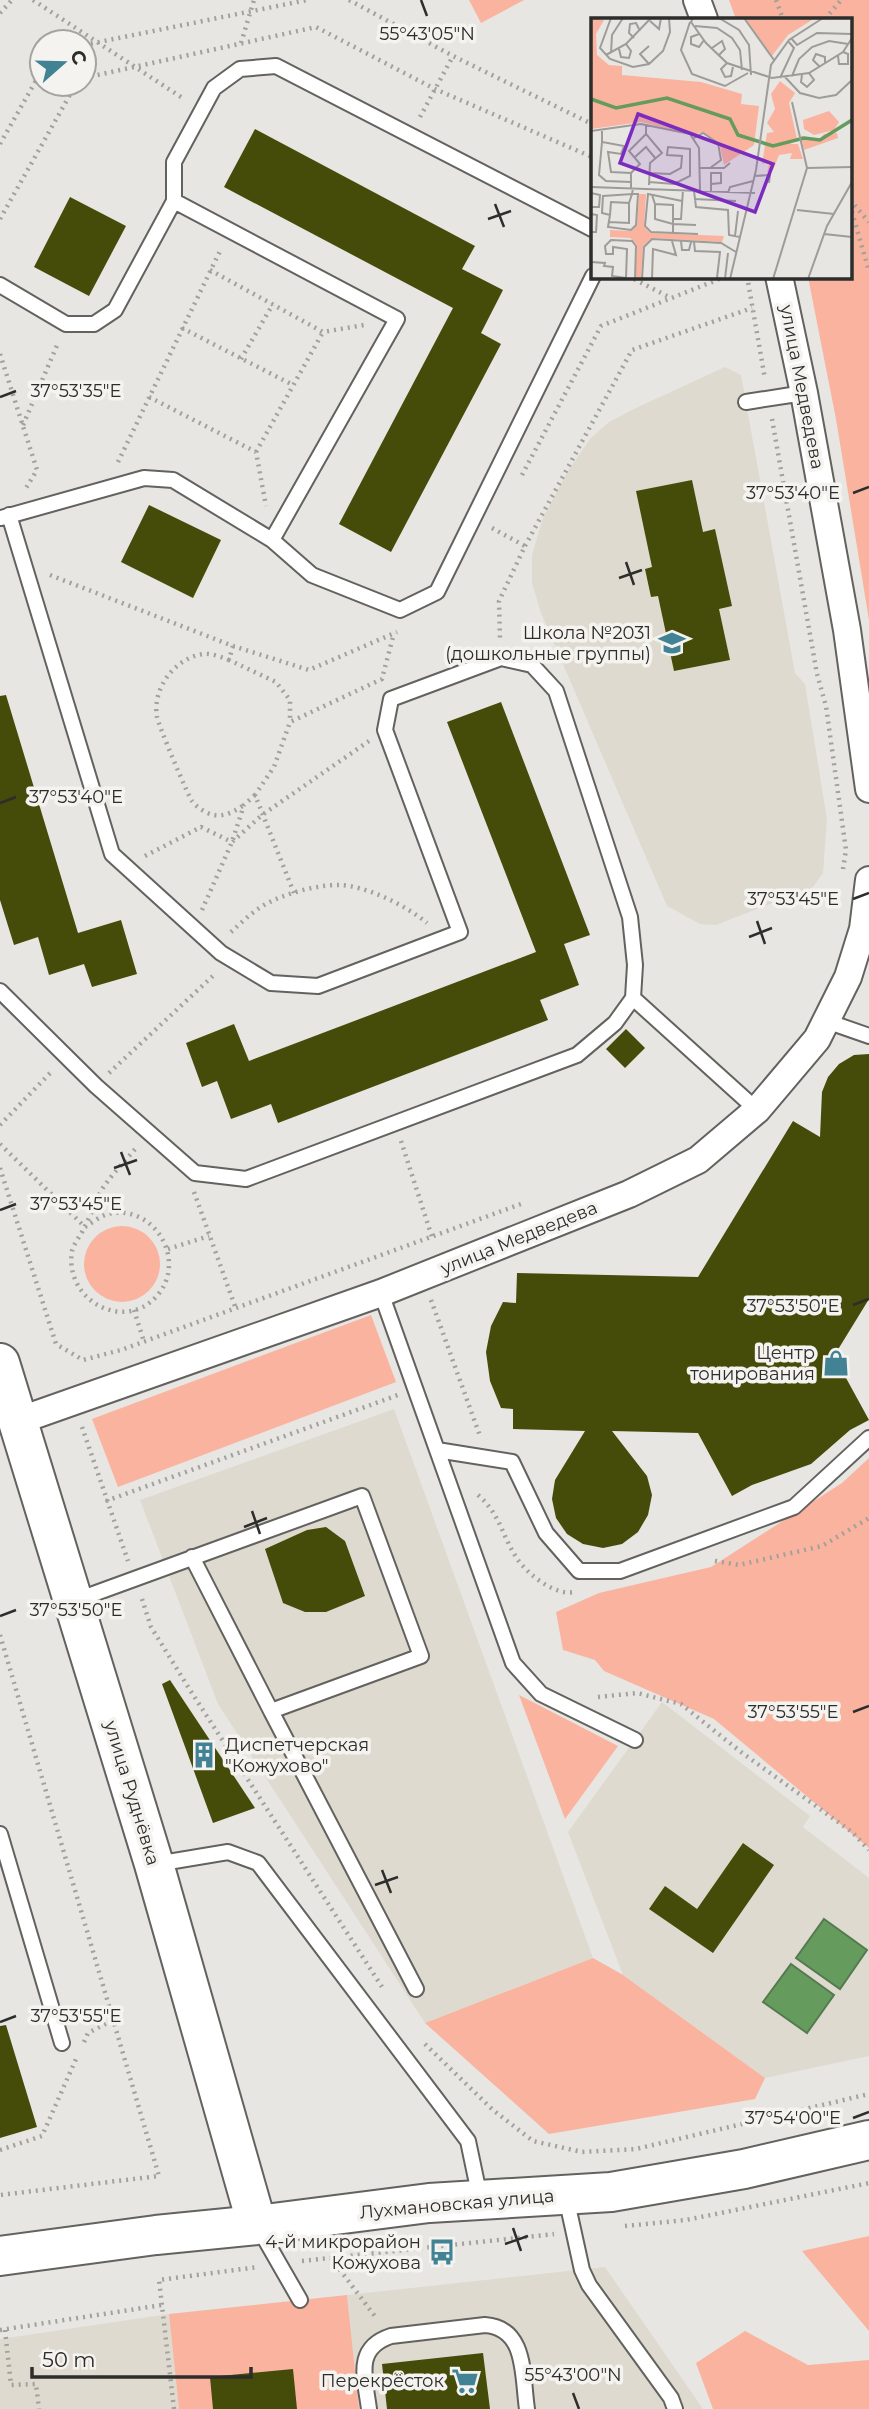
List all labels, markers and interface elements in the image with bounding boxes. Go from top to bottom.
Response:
inset map [591,18,852,278]
text: 55°43'05"N [379,23,475,45]
north arrow [28,28,98,98]
text: С [65,47,92,68]
street label: улица Медведева [775,302,829,471]
text: 37°53'35"E [30,380,122,402]
text: 37°53'40"E [746,482,840,504]
place label: Школа №2031 (дошкольные группы) [445,622,651,665]
school or university icon: Школа №2031 (дошкольные группы) [657,628,687,658]
text: 37°53'40"E [29,786,123,808]
text: 37°53'45"E [747,888,839,910]
text: 37°53'45"E [30,1193,122,1215]
street label: улица Медведева [437,1197,601,1280]
text: 37°53'50"E [746,1295,840,1317]
place label: Центр тонирования [690,1342,815,1385]
shop icon: Центр тонирования [821,1348,851,1378]
text: 37°53'50"E [29,1599,123,1621]
text: 37°53'55"E [747,1701,839,1723]
street label: улица Руднёвка [99,1717,164,1868]
place label: Диспетчерская "Кожухово" [225,1734,369,1777]
building icon: Диспетчерская "Кожухово" [189,1740,219,1770]
text: 37°53'55"E [30,2005,122,2027]
text: 37°54'00"E [745,2107,841,2129]
street label: Лухмановская улица [359,2185,555,2223]
place label: 4-й микрорайон Кожухова [265,2231,421,2274]
bus stop icon: 4-й микрорайон Кожухова [427,2237,457,2267]
scale bar [32,2336,250,2380]
text: 50 m [42,2347,96,2372]
text: 55°43'00"N [524,2364,622,2386]
supermarket icon: Перекрёсток [450,2366,480,2396]
place label: Перекрёсток [321,2370,445,2392]

